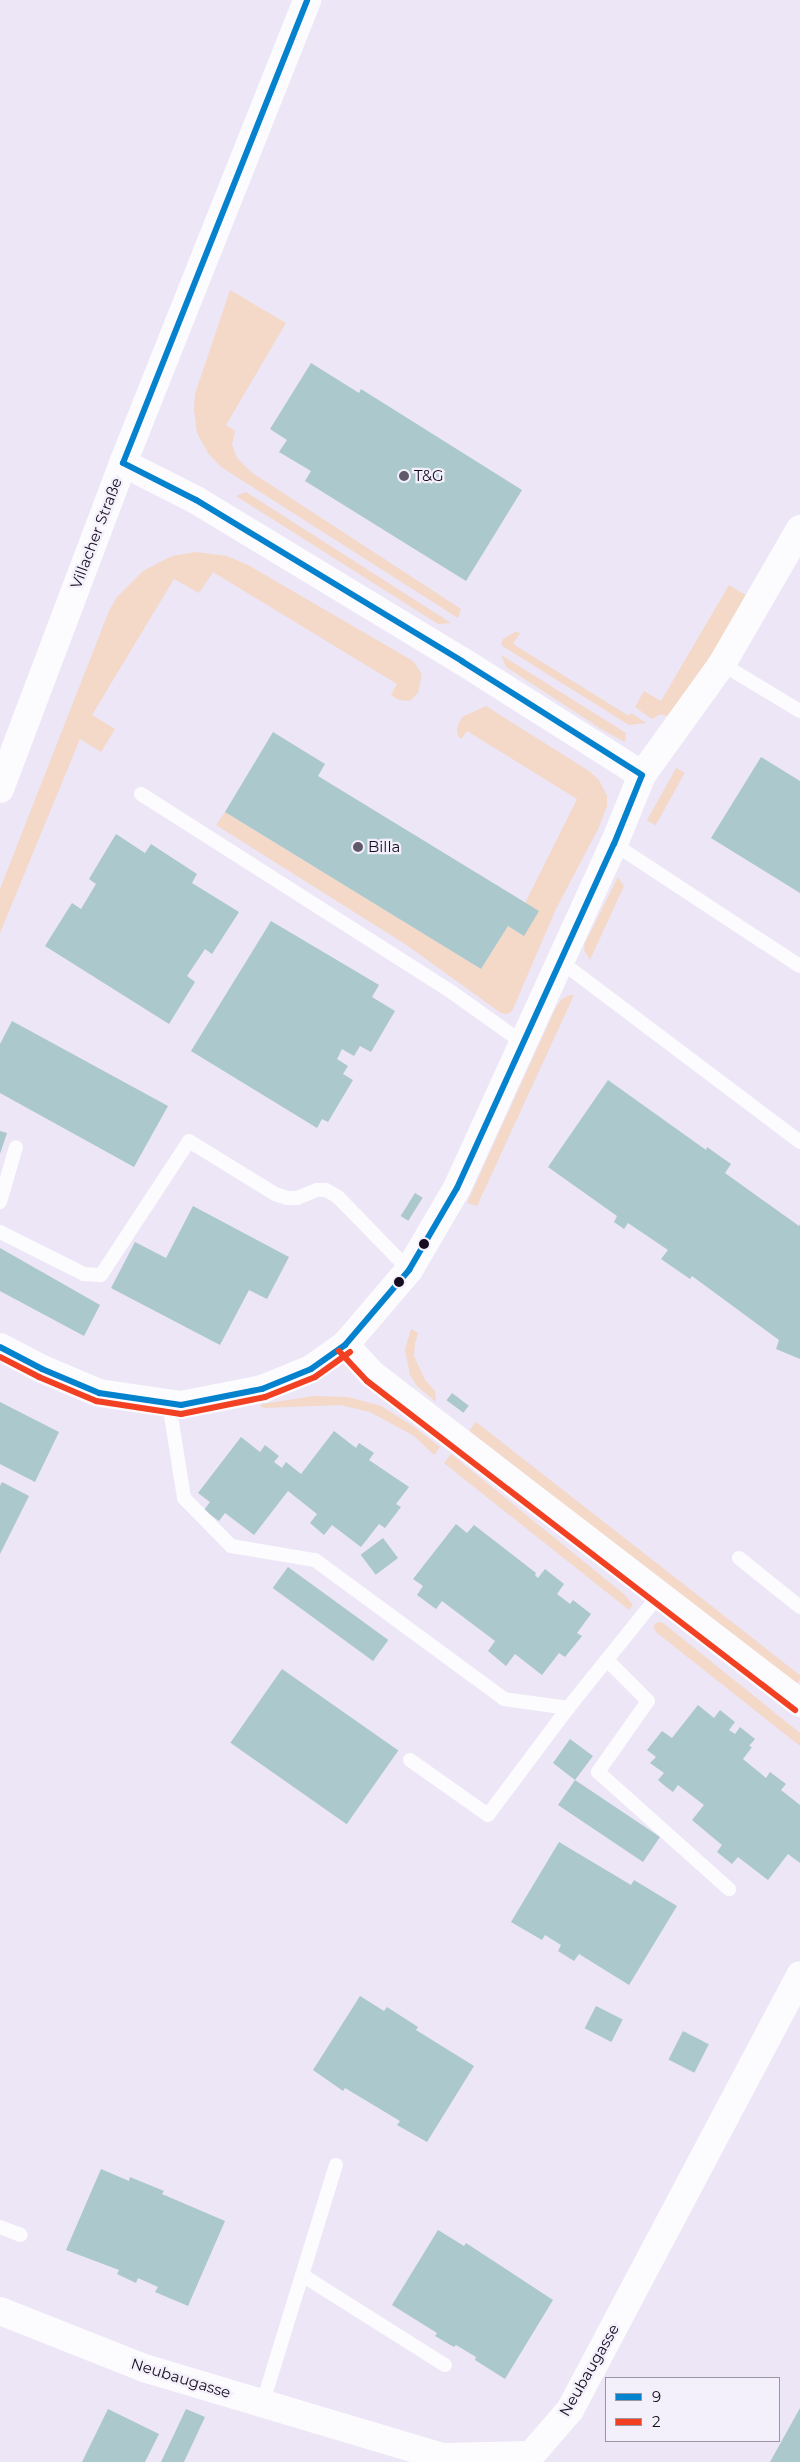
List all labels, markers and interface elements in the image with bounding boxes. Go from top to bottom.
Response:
place label: T&G [414,467,444,485]
marker: T&G [398,470,410,482]
street label: Villacher Straße [67,475,125,591]
place label: Billa [368,838,400,856]
marker: Billa [352,841,364,853]
unlabelled marker [419,1239,429,1249]
unlabelled marker [394,1277,404,1287]
street label: Neubaugasse [555,2321,623,2419]
street label: Neubaugasse [129,2354,233,2402]
legend [605,2377,780,2442]
text: 9 [652,2387,661,2406]
text: 2 [652,2412,661,2431]

